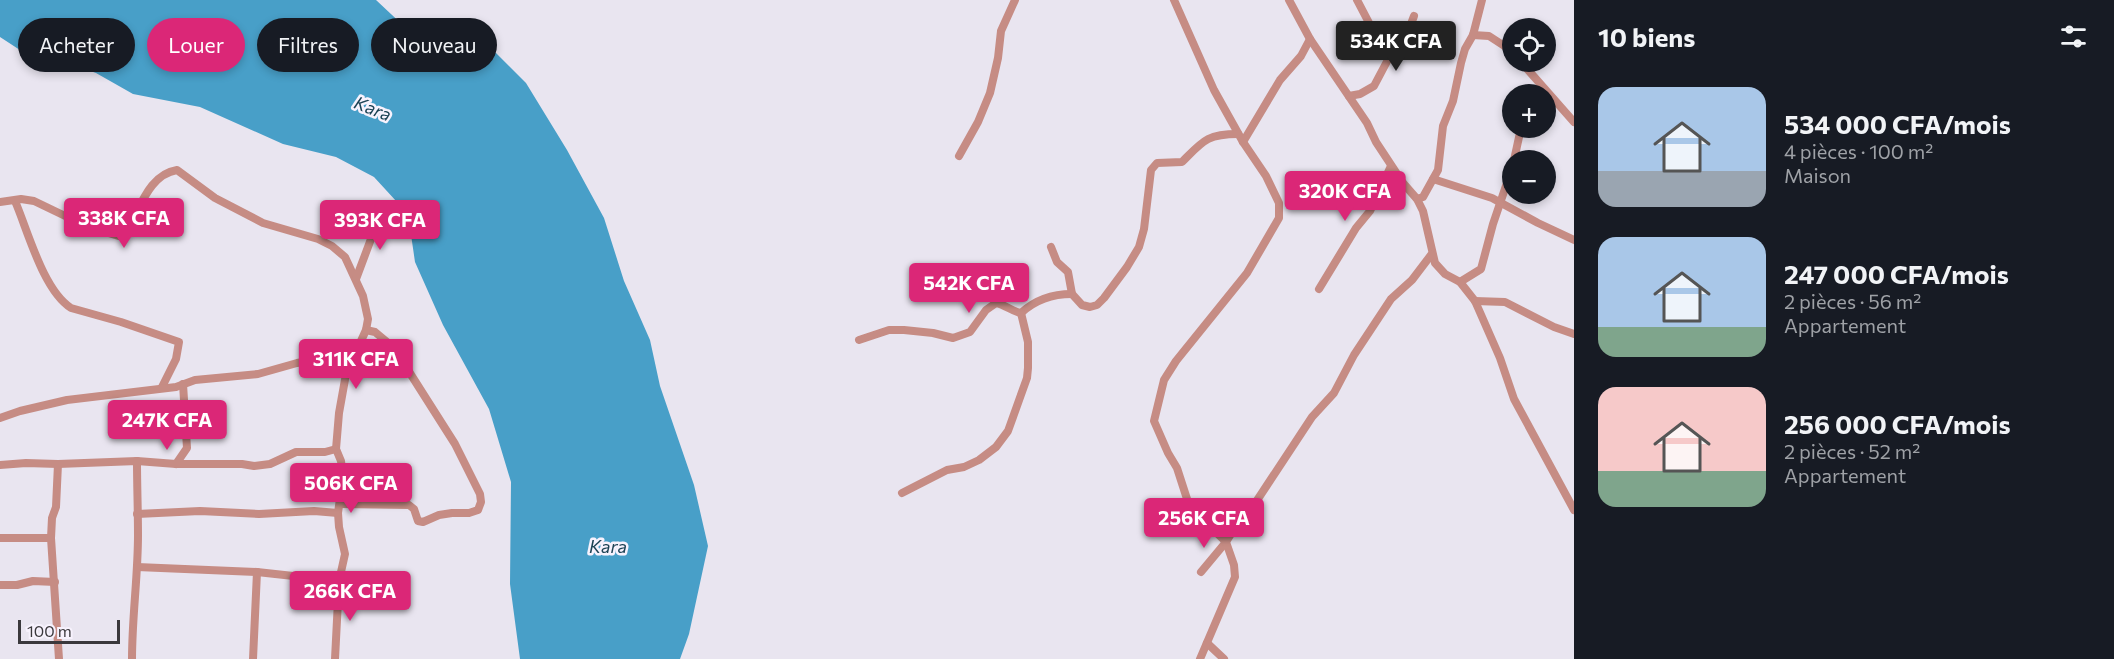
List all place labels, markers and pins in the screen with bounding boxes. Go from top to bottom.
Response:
pin: 534K CFA [1334,21,1458,72]
pin: 320K CFA [1283,171,1407,222]
pin: 338K CFA [62,198,186,249]
pin: 393K CFA [318,200,442,251]
pin: 542K CFA [907,263,1031,314]
pin: 311K CFA [294,339,418,390]
pin: 247K CFA [105,400,229,451]
pin: 506K CFA [289,463,413,514]
pin: 256K CFA [1142,498,1266,549]
pin: 266K CFA [288,571,412,622]

